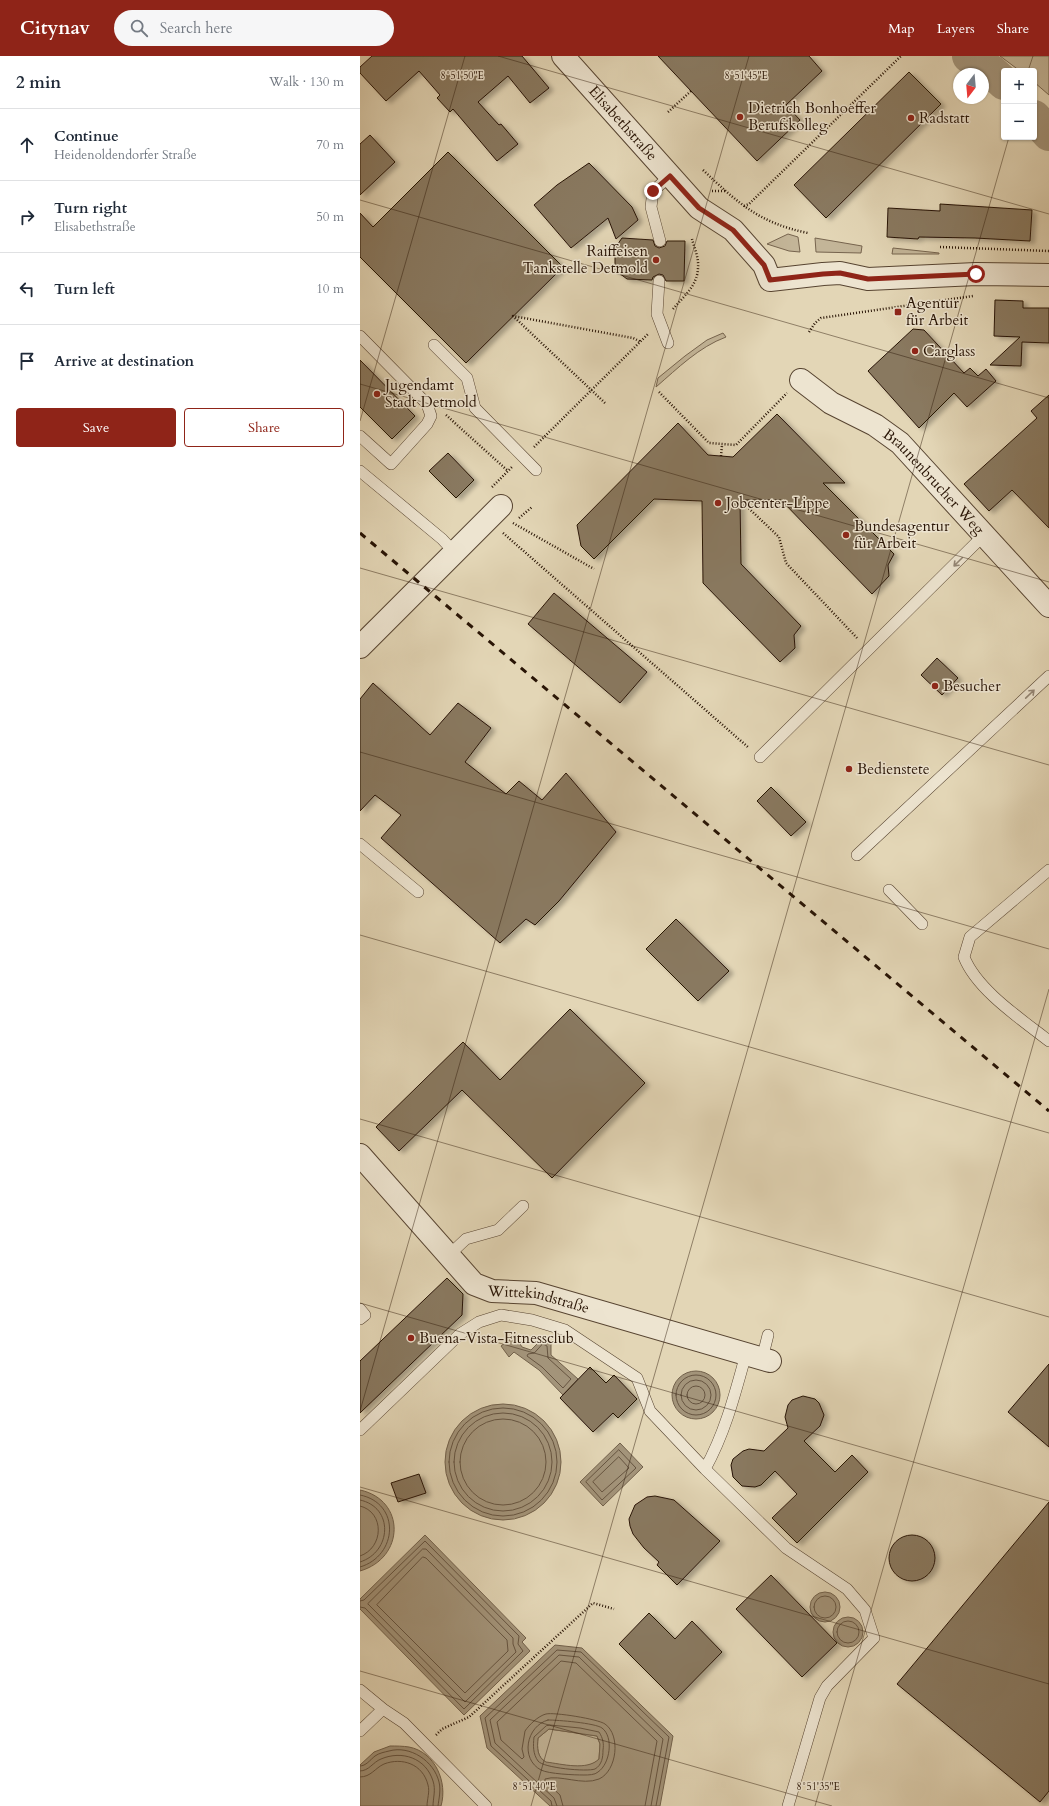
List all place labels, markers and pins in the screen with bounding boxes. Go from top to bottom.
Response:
place label: Dietrich Bonhoeffer Berufskolleg [748,98,877,135]
place label: Radstatt [919,108,970,128]
marker: Dietrich Bonhoeffer Berufskolleg [735,112,745,122]
marker: Radstatt [906,113,916,123]
place label: Raiffeisen Tankstelle Detmold [523,241,648,278]
marker: Raiffeisen Tankstelle Detmold [651,255,661,265]
place label: Agentur für Arbeit [906,293,969,330]
marker: Agentur für Arbeit [893,307,903,317]
place label: Carglass [923,341,975,361]
marker: Carglass [910,346,920,356]
place label: Jugendamt Stadt Detmold [383,375,477,412]
marker: Jugendamt Stadt Detmold [372,389,382,399]
place label: Jobcenter-Lippe [724,493,829,513]
marker: Jobcenter-Lippe [713,498,723,508]
place label: Bundesagentur für Arbeit [854,516,950,553]
marker: Bundesagentur für Arbeit [841,530,851,540]
place label: Besucher [943,676,1001,696]
marker: Besucher [930,681,940,691]
place label: Bedienstete [857,759,930,779]
marker: Bedienstete [844,764,854,774]
place label: Buena-Vista-Fitnessclub [419,1328,574,1348]
marker: Buena-Vista-Fitnessclub [406,1333,416,1343]

